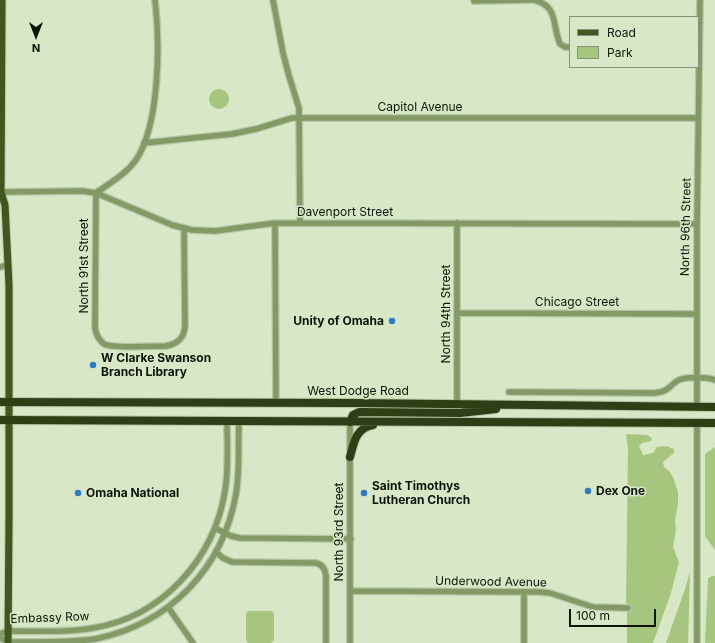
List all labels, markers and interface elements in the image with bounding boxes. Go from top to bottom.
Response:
north arrow [16,16,56,56]
legend [569,16,699,68]
text: Road [607,25,636,40]
text: N [32,41,40,55]
text: Park [607,45,633,60]
street label: Capitol Avenue [377,100,463,114]
street label: North 96th Street [678,178,694,276]
street label: Davenport Street [297,205,393,219]
street label: North 91st Street [77,218,91,314]
street label: North 94th Street [439,265,453,363]
street label: Chicago Street [535,295,619,309]
place label: Unity of Omaha [293,314,384,328]
marker: Unity of Omaha [387,316,397,326]
place label: W Clarke Swanson Branch Library [101,351,211,379]
marker: W Clarke Swanson Branch Library [88,360,98,370]
street label: West Dodge Road [307,384,409,398]
place label: Saint Timothys Lutheran Church [372,479,470,507]
street label: North 93rd Street [332,482,346,582]
place label: Dex One [596,484,645,498]
place label: Omaha National [86,486,179,500]
marker: Dex One [583,486,593,496]
marker: Omaha National [73,488,83,498]
marker: Saint Timothys Lutheran Church [359,488,369,498]
street label: Underwood Avenue [435,574,547,590]
scale bar [571,601,658,627]
text: 100 m [576,608,610,623]
street label: Embassy Row [10,609,90,627]

